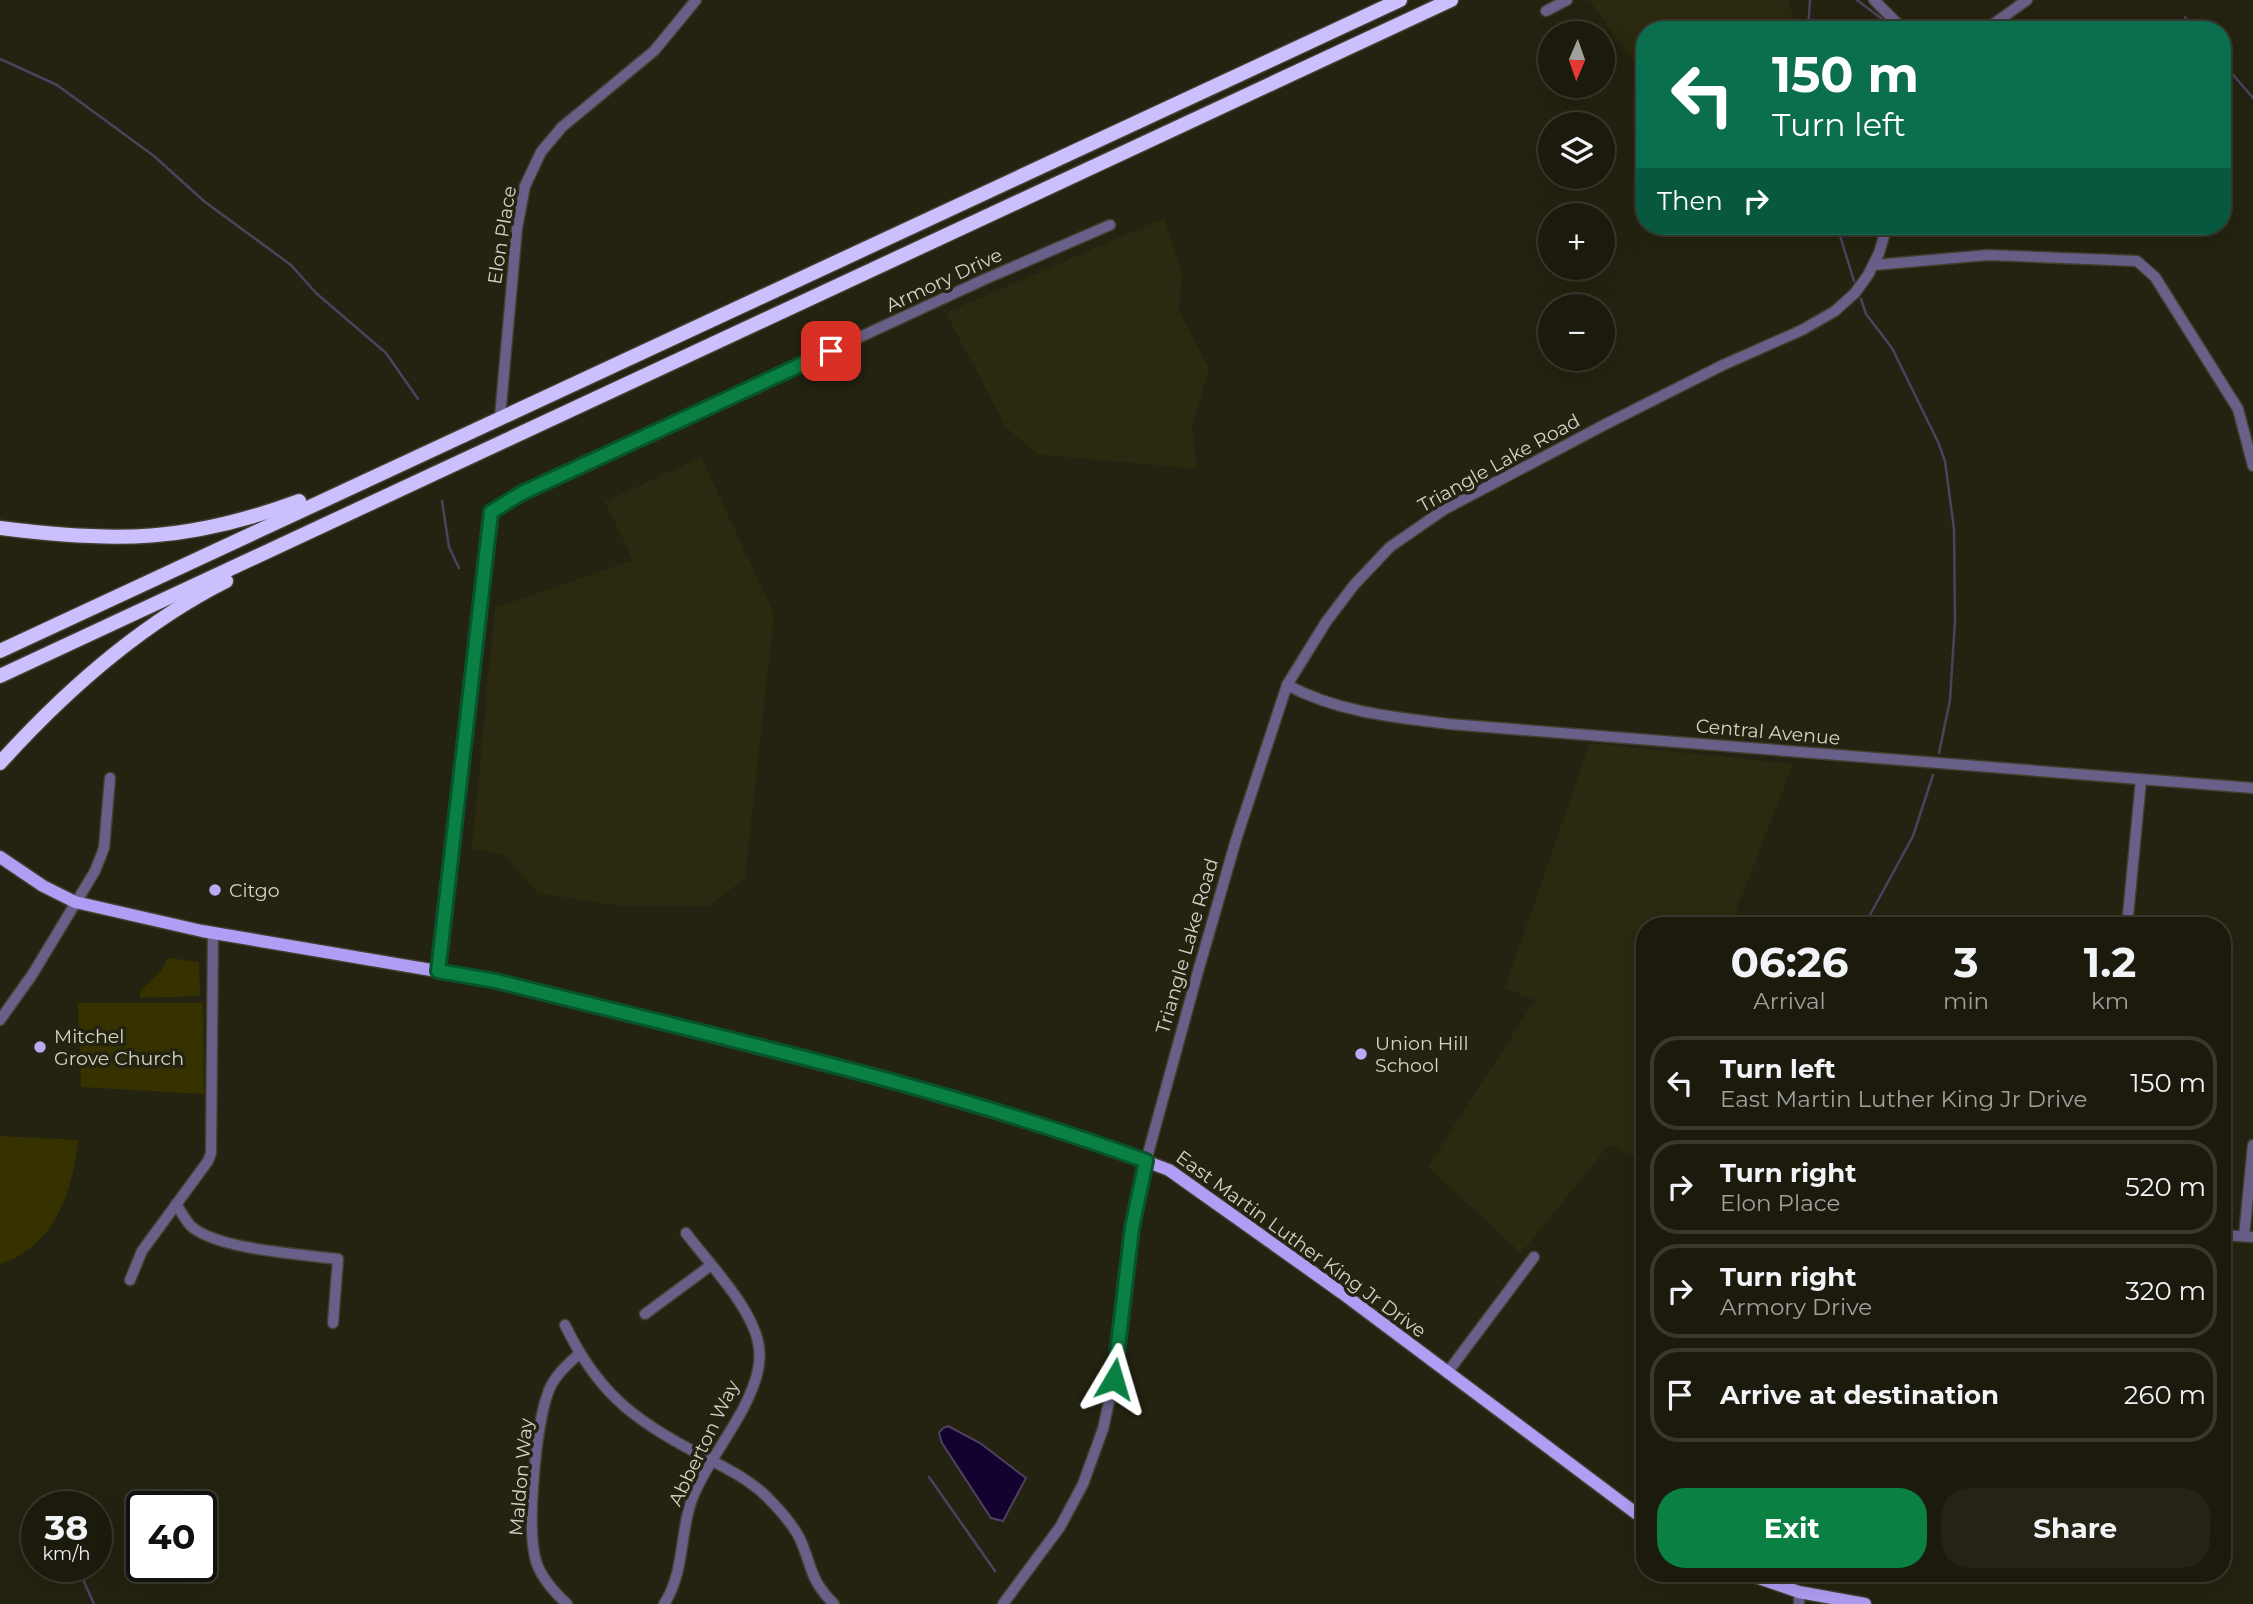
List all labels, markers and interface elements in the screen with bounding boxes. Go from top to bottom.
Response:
north arrow [1538,21,1615,98]
map controls [1538,21,1615,371]
text: 150 m [1772,45,1919,104]
icon: left [1657,49,1748,140]
text: Turn left [1772,105,1906,144]
button: layers [1538,112,1615,189]
icon: right [1737,182,1775,220]
street label: Elon Place [483,184,521,286]
text: Then [1657,185,1723,217]
button: + [1538,203,1615,280]
street label: Armory Drive [882,243,1006,317]
button: − [1538,294,1615,371]
pin [801,321,861,381]
icon: arrive [812,332,850,370]
street label: Triangle Lake Road [1414,409,1584,517]
street label: Central Avenue [1695,714,1841,750]
street label: Triangle Lake Road [1151,856,1223,1036]
place label: Citgo [229,879,280,902]
marker: Citgo [207,882,223,898]
text: 06:26 [1731,936,1848,988]
text: 3 [1954,936,1979,988]
text: 1.2 [2084,936,2136,988]
text: Arrival [1753,987,1826,1015]
text: min [1943,987,1989,1015]
text: km [2091,987,2129,1015]
place label: Mitchel Grove Church [54,1025,184,1070]
place label: Union Hill School [1375,1032,1469,1077]
marker: Mitchel Grove Church [32,1039,48,1055]
marker: Union Hill School [1353,1046,1369,1062]
text: Turn left [1720,1053,1836,1085]
icon: left [1661,1064,1699,1102]
text: 150 m [2130,1067,2206,1099]
text: East Martin Luther King Jr Drive [1720,1085,2087,1113]
street label: East Martin Luther King Jr Drive [1171,1146,1431,1342]
text: Turn right [1720,1157,1856,1189]
icon: right [1661,1168,1699,1206]
text: 520 m [2125,1171,2206,1203]
text: Elon Place [1720,1189,1840,1217]
text: Turn right [1720,1261,1856,1293]
icon: right [1661,1272,1699,1310]
text: 320 m [2125,1275,2206,1307]
text: Armory Drive [1720,1293,1872,1321]
position arrow [1077,1342,1151,1416]
street label: Abberton Way [664,1376,745,1510]
icon: arrive [1661,1376,1699,1414]
text: Arrive at destination [1720,1379,1999,1411]
text: 260 m [2124,1379,2206,1411]
street label: Maldon Way [504,1416,538,1537]
button: Exit [1657,1488,1927,1568]
button: Share [1941,1488,2210,1568]
speed limit sign: 40 [126,1491,217,1582]
text: 38 [45,1506,88,1549]
text: km/h [42,1543,91,1565]

